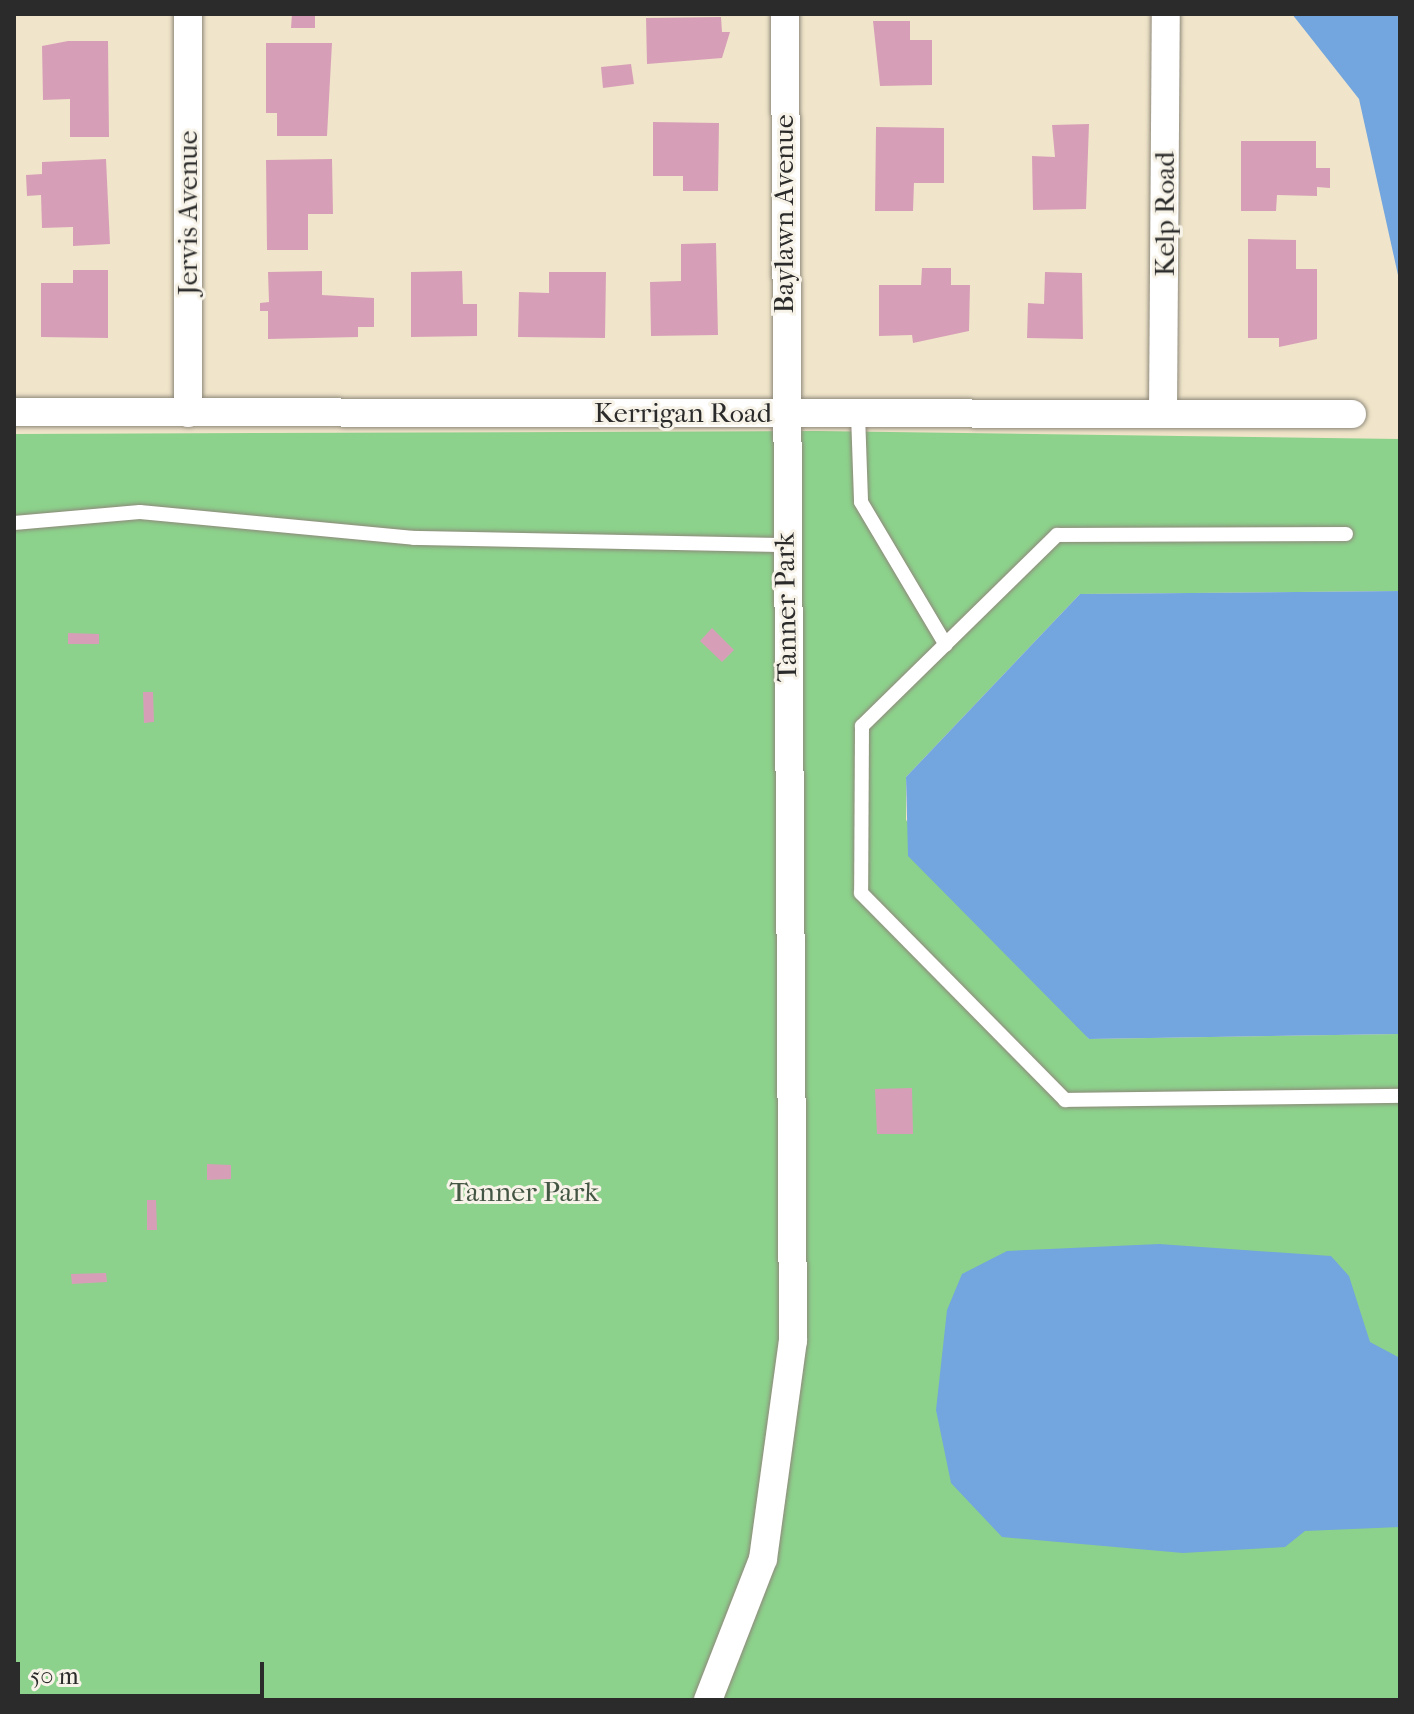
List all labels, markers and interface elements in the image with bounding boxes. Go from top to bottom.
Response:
street label: Baylawn Avenue [767,114,801,314]
street label: Jervis Avenue [171,131,205,295]
street label: Kelp Road [1148,152,1182,276]
street label: Kerrigan Road [594,396,772,430]
street label: Tanner Park [768,532,804,682]
park label: Tanner Park [449,1175,599,1209]
scale bar [20,1646,268,1696]
text: 50 m [30,1662,79,1690]

